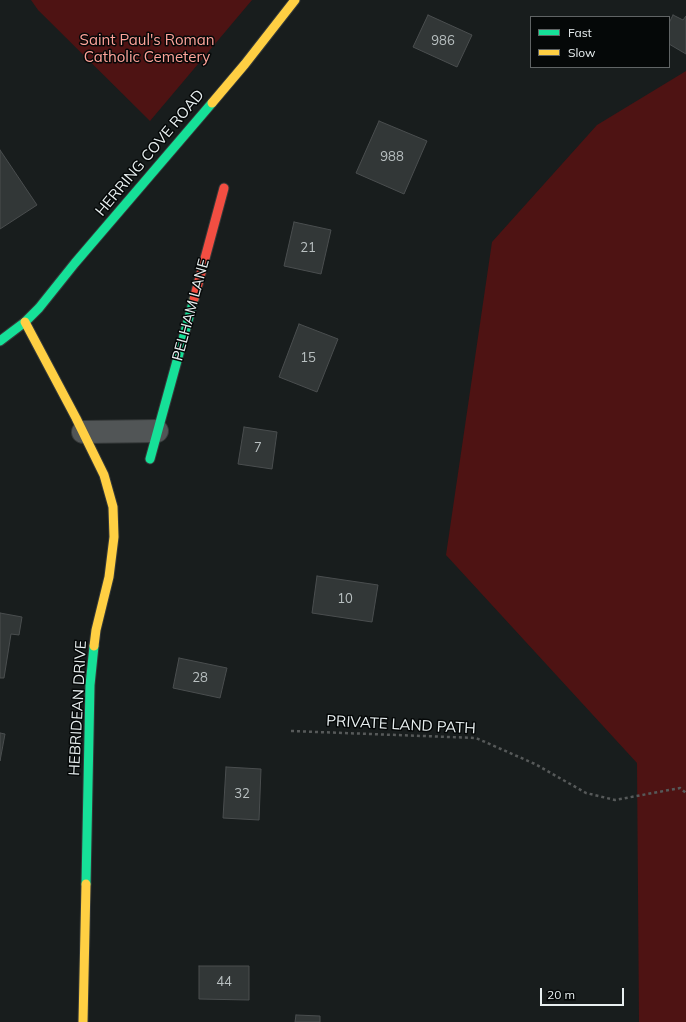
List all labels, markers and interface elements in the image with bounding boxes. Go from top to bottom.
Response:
legend [530,16,670,68]
text: Fast [568,25,592,40]
park label: Saint Paul's Roman Catholic Cemetery [80,31,214,66]
house number: 986 [431,33,455,49]
text: Slow [568,45,596,60]
street label: HERRING COVE ROAD [92,86,208,220]
house number: 988 [380,149,404,165]
house number: 21 [300,240,316,256]
street label: PELHAM LANE [169,257,213,363]
house number: 15 [300,350,316,366]
house number: 7 [254,440,262,456]
house number: 10 [337,591,353,607]
street label: HEBRIDEAN DRIVE [65,640,91,776]
house number: 28 [192,670,208,686]
street label: PRIVATE LAND PATH [326,712,476,738]
house number: 32 [234,786,250,802]
house number: 44 [216,974,232,990]
scale bar [542,980,626,1006]
text: 20 m [547,987,575,1002]

